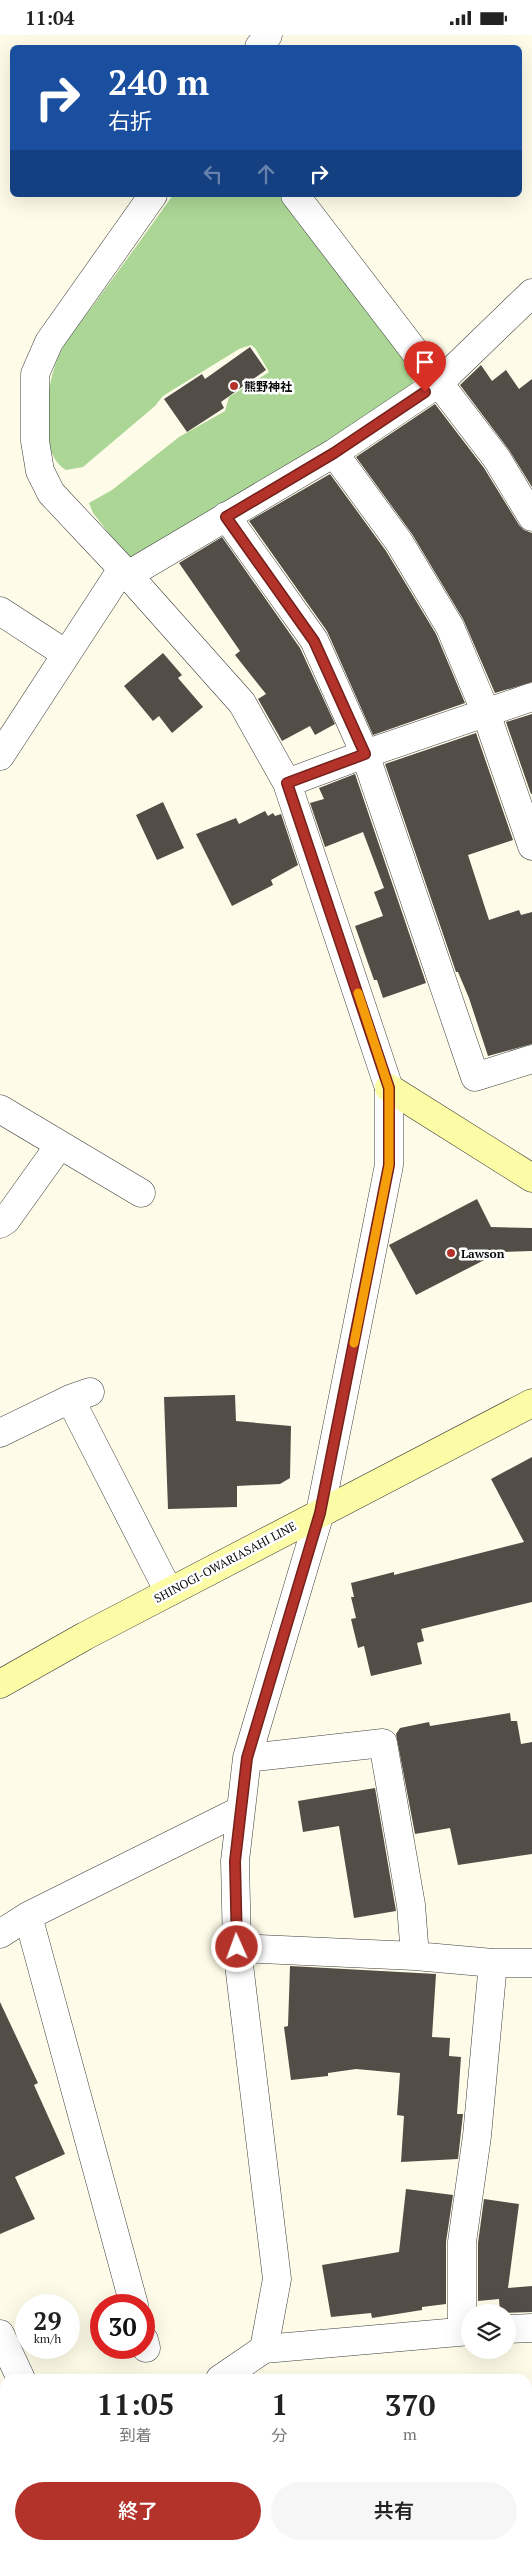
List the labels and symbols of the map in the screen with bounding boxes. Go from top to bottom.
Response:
pin [404,341,446,392]
place label: 熊野神社 [244,379,292,394]
marker: 熊野神社 [228,380,240,392]
place label: Lawson [461,1246,505,1261]
marker: Lawson [445,1247,457,1259]
street label: SHINOGI-OWARIASAHI LINE [151,1518,299,1606]
position arrow [210,1920,262,1972]
speed limit sign: 30 [90,2294,155,2359]

